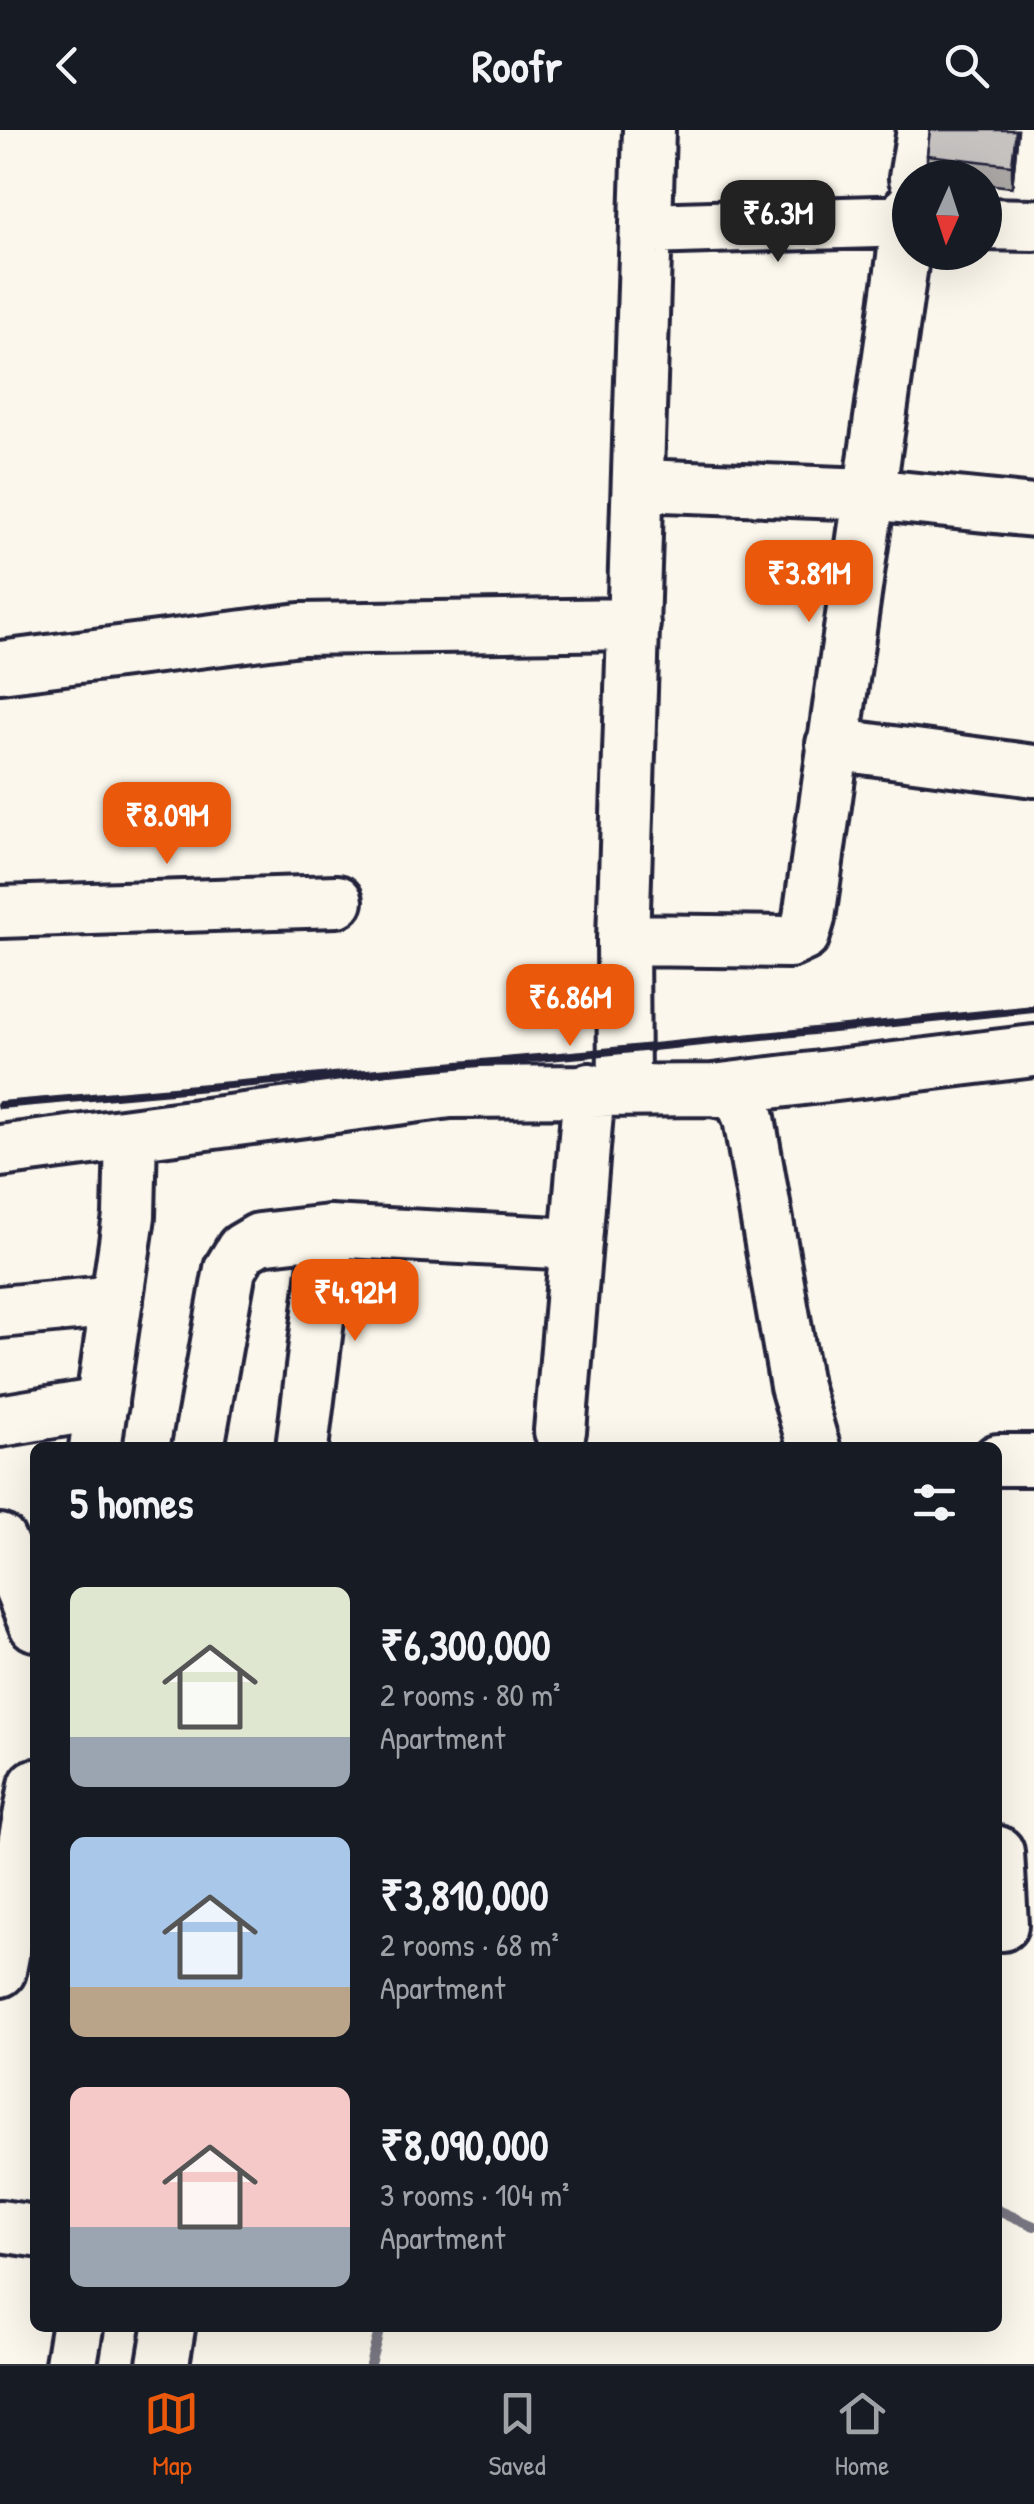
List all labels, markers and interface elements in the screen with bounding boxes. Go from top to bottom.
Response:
text: Roofr [472,35,562,96]
icon: back [40,38,95,93]
icon: search [939,38,994,93]
north arrow [892,160,1002,270]
map controls [892,160,1002,270]
pin: ₹6.3M [708,180,848,265]
text: ₹6.3M [742,191,814,234]
pin: ₹3.81M [728,540,890,625]
text: ₹3.81M [767,551,851,594]
pin: ₹8.09M [86,782,248,867]
text: ₹8.09M [125,793,209,836]
pin: ₹6.86M [489,964,651,1049]
text: ₹6.86M [528,975,612,1018]
pin: ₹4.92M [274,1259,436,1344]
text: ₹4.92M [314,1270,396,1313]
text: 5 homes [70,1474,193,1531]
icon: filters [907,1475,962,1530]
text: ₹6,300,000 [380,1616,551,1673]
icon: home [150,1627,270,1747]
text: 2 rooms · 80 m² [380,1673,560,1716]
text: Apartment [380,1716,505,1759]
text: ₹3,810,000 [380,1866,549,1923]
icon: home [150,1877,270,1997]
text: 2 rooms · 68 m² [380,1923,559,1966]
text: Apartment [380,1966,505,2009]
text: ₹8,090,000 [380,2116,549,2173]
icon: home [150,2127,270,2247]
text: 3 rooms · 104 m² [380,2173,569,2216]
text: Apartment [380,2216,505,2259]
tab: Map [144,2386,199,2484]
tab: Saved [488,2386,546,2484]
tab: Home [835,2386,890,2484]

